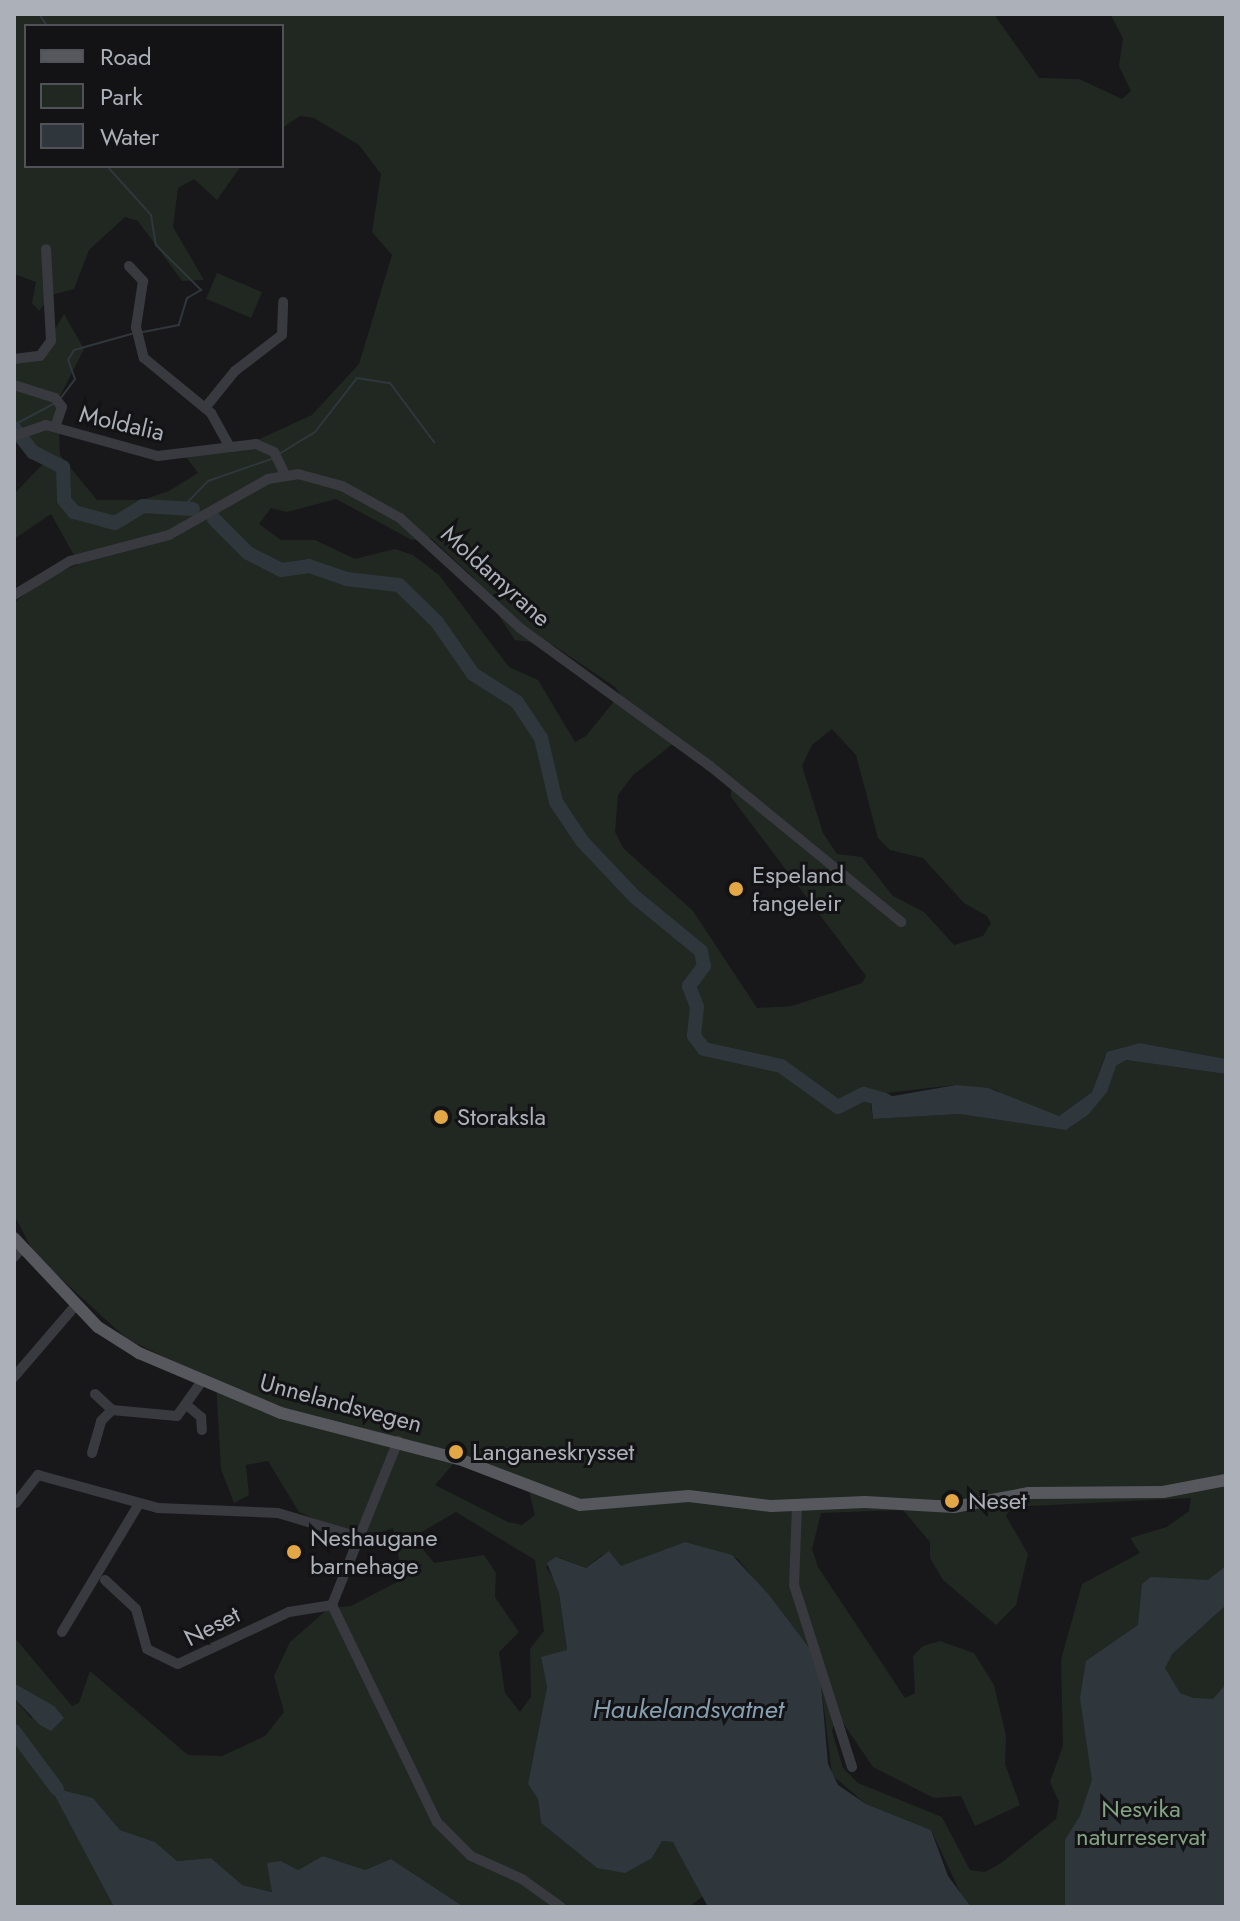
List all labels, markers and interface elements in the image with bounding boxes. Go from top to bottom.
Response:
legend [24,24,284,168]
text: Road [100,39,152,74]
text: Park [100,79,143,114]
text: Water [100,119,159,154]
street label: Moldalia [77,399,167,447]
street label: Moldamyrane [435,519,557,633]
place label: Espeland fangeleir [752,861,844,917]
marker: Espeland fangeleir [727,880,745,898]
place label: Storaksla [457,1103,546,1131]
marker: Storaksla [432,1108,450,1126]
street label: Unnelandsvegen [257,1368,425,1438]
place label: Langaneskrysset [472,1438,634,1466]
marker: Langaneskrysset [447,1443,465,1461]
place label: Neset [968,1487,1027,1515]
marker: Neset [943,1492,961,1510]
place label: Neshaugane barnehage [310,1524,438,1580]
marker: Neshaugane barnehage [285,1543,303,1561]
street label: Neset [179,1600,245,1652]
water label: Haukelandsvatnet [592,1694,784,1726]
park label: Nesvika naturreservat [1076,1795,1206,1851]

